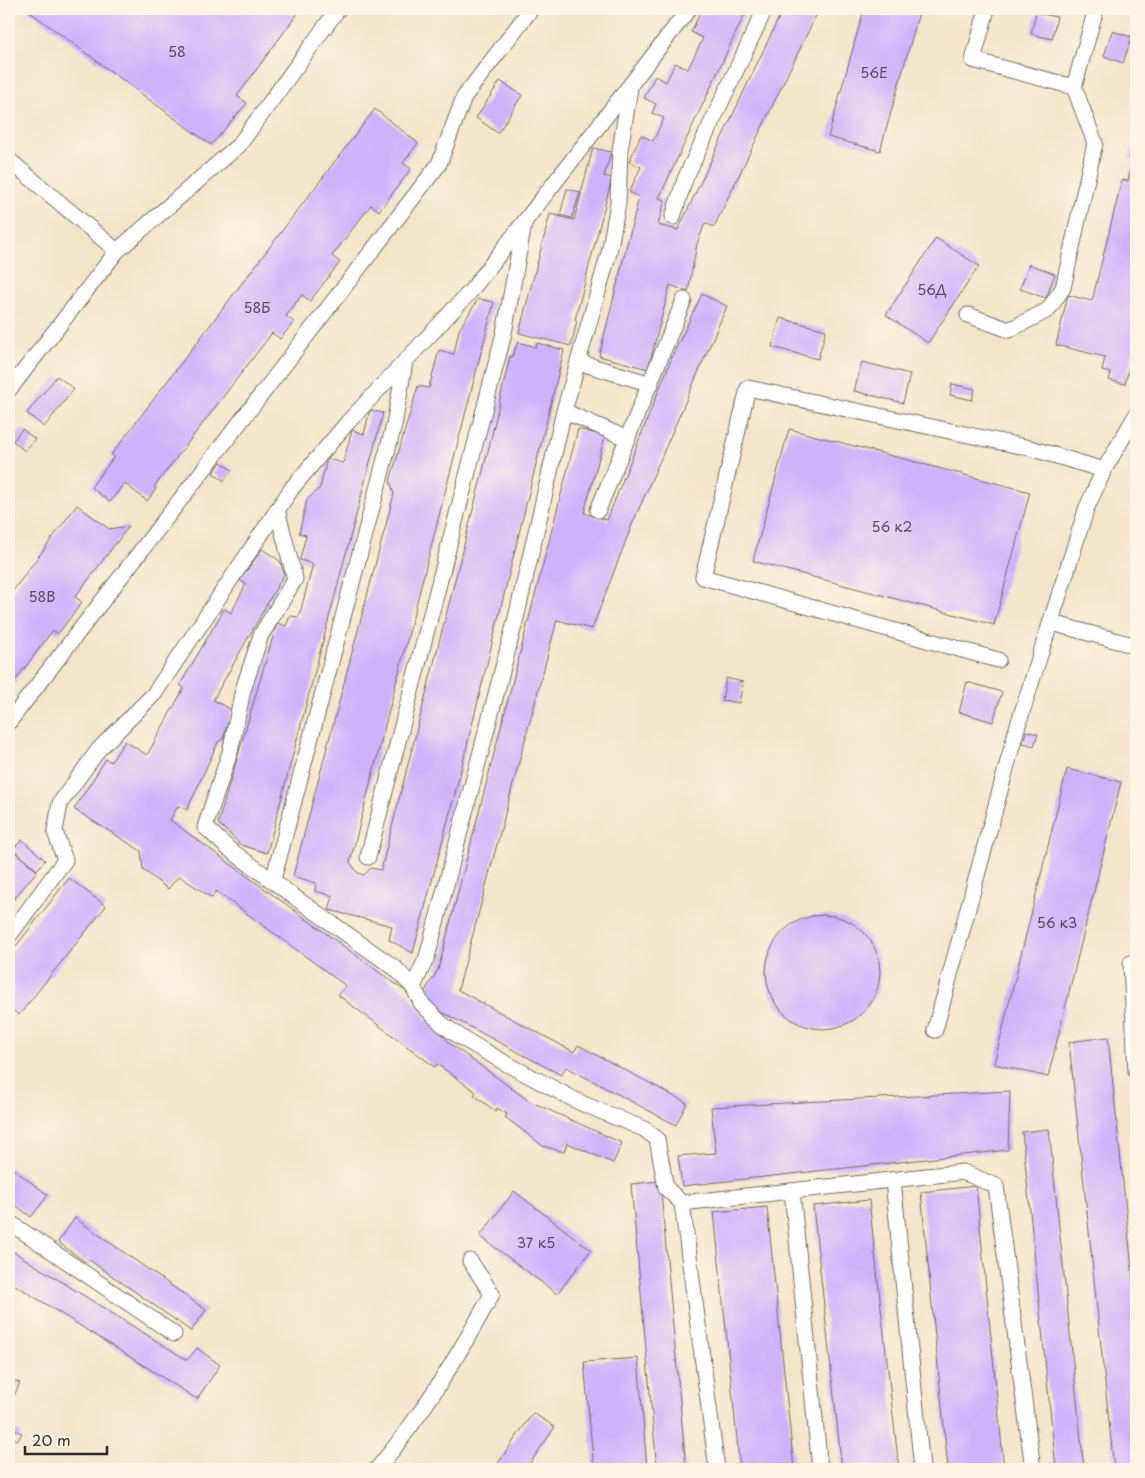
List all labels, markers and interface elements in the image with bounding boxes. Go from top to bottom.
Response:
house number: 58 [168,41,186,62]
house number: 56Е [860,62,888,83]
house number: 56Д [917,279,947,300]
house number: 58Б [244,297,270,318]
house number: 56 к2 [872,516,913,537]
house number: 58В [28,586,56,607]
house number: 56 к3 [1037,912,1077,933]
house number: 37 к5 [517,1232,555,1253]
scale bar [25,1423,108,1455]
text: 20 m [32,1428,71,1451]

